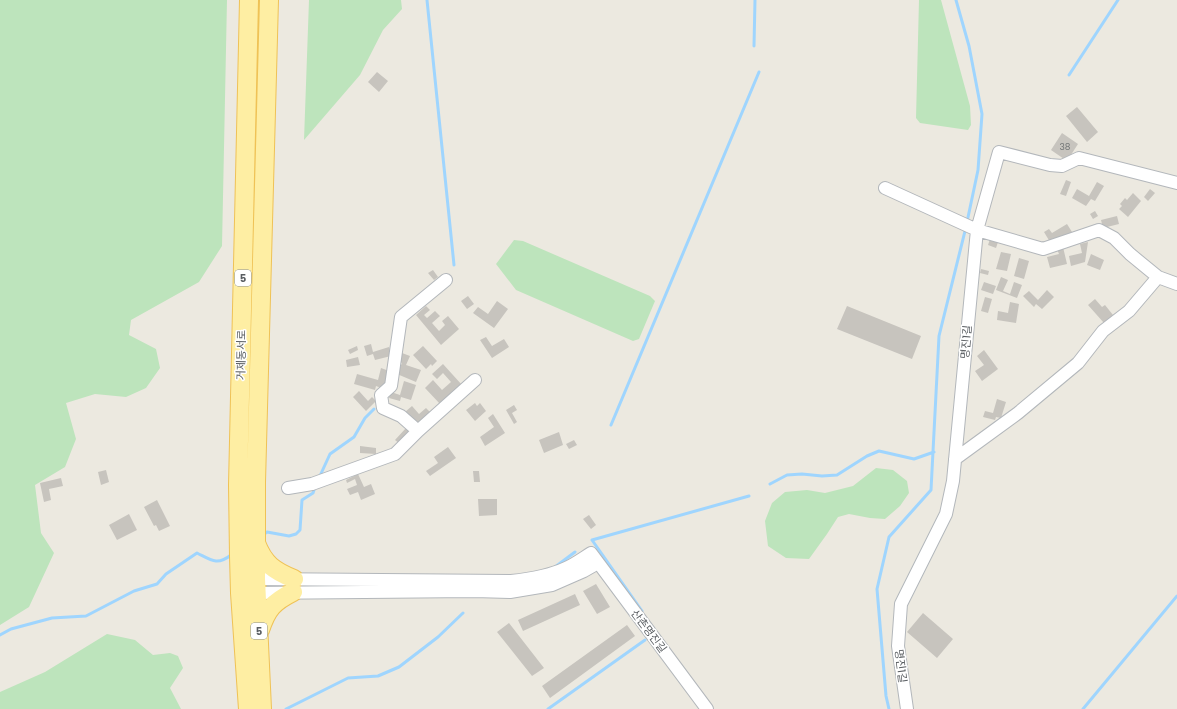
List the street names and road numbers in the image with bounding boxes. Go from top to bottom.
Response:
road number: 5 [235,270,251,286]
street label: 명진1길 [957,324,975,360]
street label: 거제동서로 [233,330,249,380]
street label: 산촌명진길 [627,606,671,656]
road number: 5 [251,623,267,639]
street label: 명진1길 [891,648,911,684]

